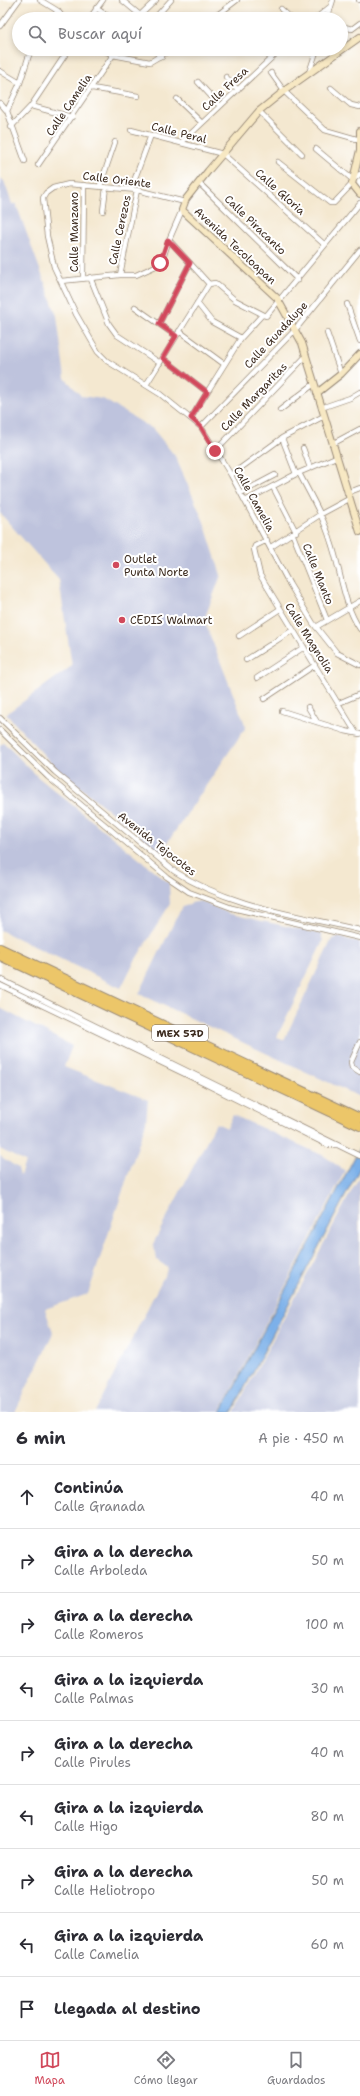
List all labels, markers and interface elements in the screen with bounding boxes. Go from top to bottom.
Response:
search box [12,12,348,56]
icon: search [26,23,48,45]
text: Buscar aquí [58,24,142,44]
street label: Calle Fresa [199,64,252,114]
street label: Calle Camelia [43,71,95,139]
street label: Calle Peral [150,119,209,147]
street label: Calle Gloria [252,166,308,219]
street label: Calle Oriente [82,168,152,192]
street label: Calle Manzano [67,191,82,272]
street label: Calle Piracanto [221,192,289,259]
street label: Calle Cerezos [105,194,135,266]
street label: Avenida Tecoloapan [191,204,279,288]
route start [151,254,169,272]
street label: Calle Guadalupe [241,298,311,372]
street label: Calle Margaritas [217,359,291,435]
route end [206,442,224,460]
street label: Calle Camelia [230,464,278,534]
street label: Calle Manto [299,541,337,607]
place label: Outlet Punta Norte [124,552,189,580]
marker: Outlet Punta Norte [111,560,121,570]
street label: Calle Magnolia [281,600,337,676]
place label: CEDIS Walmart [130,613,213,628]
marker: CEDIS Walmart [117,615,127,625]
street label: Avenida Tejocotes [115,809,199,879]
road number: MEX 57D [152,1025,208,1041]
text: 6 min [16,1427,66,1449]
text: A pie · 450 m [258,1430,344,1447]
text: Continúa [54,1478,123,1498]
icon: ahead [16,1486,38,1508]
text: 40 m [310,1488,344,1505]
text: Calle Granada [54,1498,145,1515]
text: Gira a la derecha [54,1542,193,1562]
icon: right [16,1550,38,1572]
text: 50 m [311,1552,344,1569]
text: Calle Arboleda [54,1562,147,1579]
text: Gira a la derecha [54,1606,193,1626]
icon: right [16,1614,38,1636]
text: 100 m [305,1616,344,1633]
text: Calle Romeros [54,1626,144,1643]
text: Gira a la izquierda [54,1670,203,1690]
icon: left [16,1678,38,1700]
text: 30 m [310,1680,344,1697]
text: Calle Palmas [54,1690,134,1707]
text: Gira a la derecha [54,1734,193,1754]
icon: right [16,1742,38,1764]
text: 40 m [310,1744,344,1761]
text: Calle Pirules [54,1754,131,1771]
text: Gira a la izquierda [54,1798,203,1818]
icon: left [16,1806,38,1828]
text: 80 m [310,1808,344,1825]
text: Calle Higo [54,1818,118,1835]
text: Gira a la derecha [54,1862,193,1882]
icon: right [16,1870,38,1892]
text: 50 m [311,1872,344,1889]
text: Calle Heliotropo [54,1882,155,1899]
text: Gira a la izquierda [54,1926,203,1946]
icon: left [16,1934,38,1956]
text: 60 m [311,1936,344,1953]
text: Calle Camelia [54,1946,139,1963]
icon: arrive [16,1998,38,2020]
text: Llegada al destino [54,1999,201,2019]
tab: Mapa [34,2049,65,2088]
tab: Cómo llegar [134,2049,198,2088]
tab: Guardados [267,2049,325,2088]

